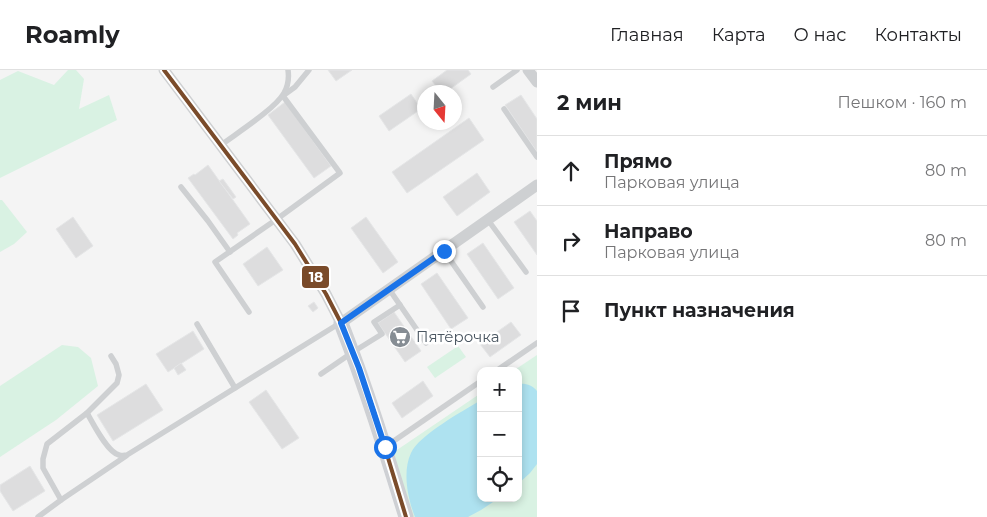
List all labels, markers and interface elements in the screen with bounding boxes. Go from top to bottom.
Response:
text: Roamly [25,20,120,49]
text: Главная [610,24,684,46]
text: Карта [712,24,766,46]
text: О нас [794,24,846,46]
text: Контакты [874,24,962,46]
north arrow [417,85,462,130]
text: 2 мин [557,90,622,115]
text: Пешком · 160 m [838,93,967,112]
text: Прямо [604,150,672,173]
icon: ahead [557,157,585,185]
text: 80 m [925,161,967,180]
text: Парковая улица [604,173,740,192]
text: Направо [604,220,693,243]
icon: right [557,227,585,255]
text: 80 m [925,231,967,250]
route end [433,240,456,263]
text: Парковая улица [604,243,740,262]
line badge: 18 [301,265,330,289]
text: 18 [309,268,323,286]
icon: arrive [557,297,585,325]
text: Пункт назначения [604,299,795,322]
supermarket icon: Пятёрочка [388,325,412,349]
place label: Пятёрочка [416,327,500,346]
map controls [477,367,522,502]
button: + [477,367,522,412]
button: − [477,412,522,457]
route start [374,436,397,459]
button: locate [477,457,522,502]

